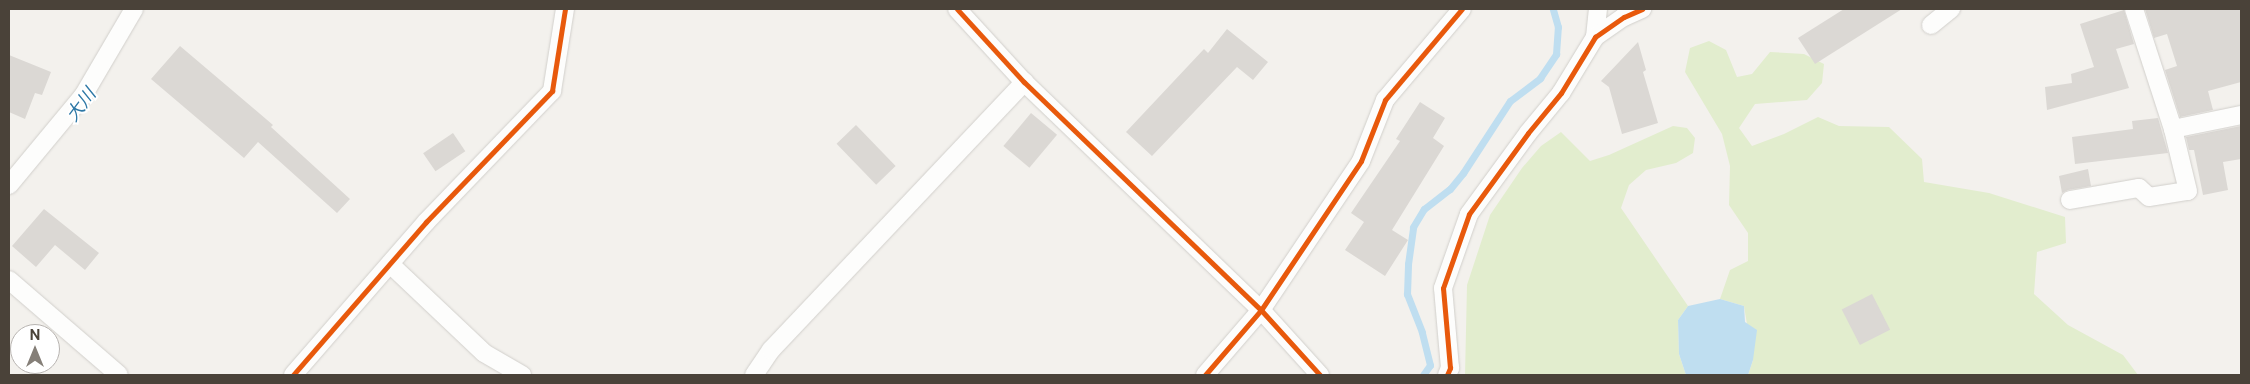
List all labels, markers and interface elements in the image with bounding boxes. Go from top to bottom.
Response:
water label: 大川 [62,84,100,126]
north arrow [10,324,60,374]
text: N [30,327,40,343]

